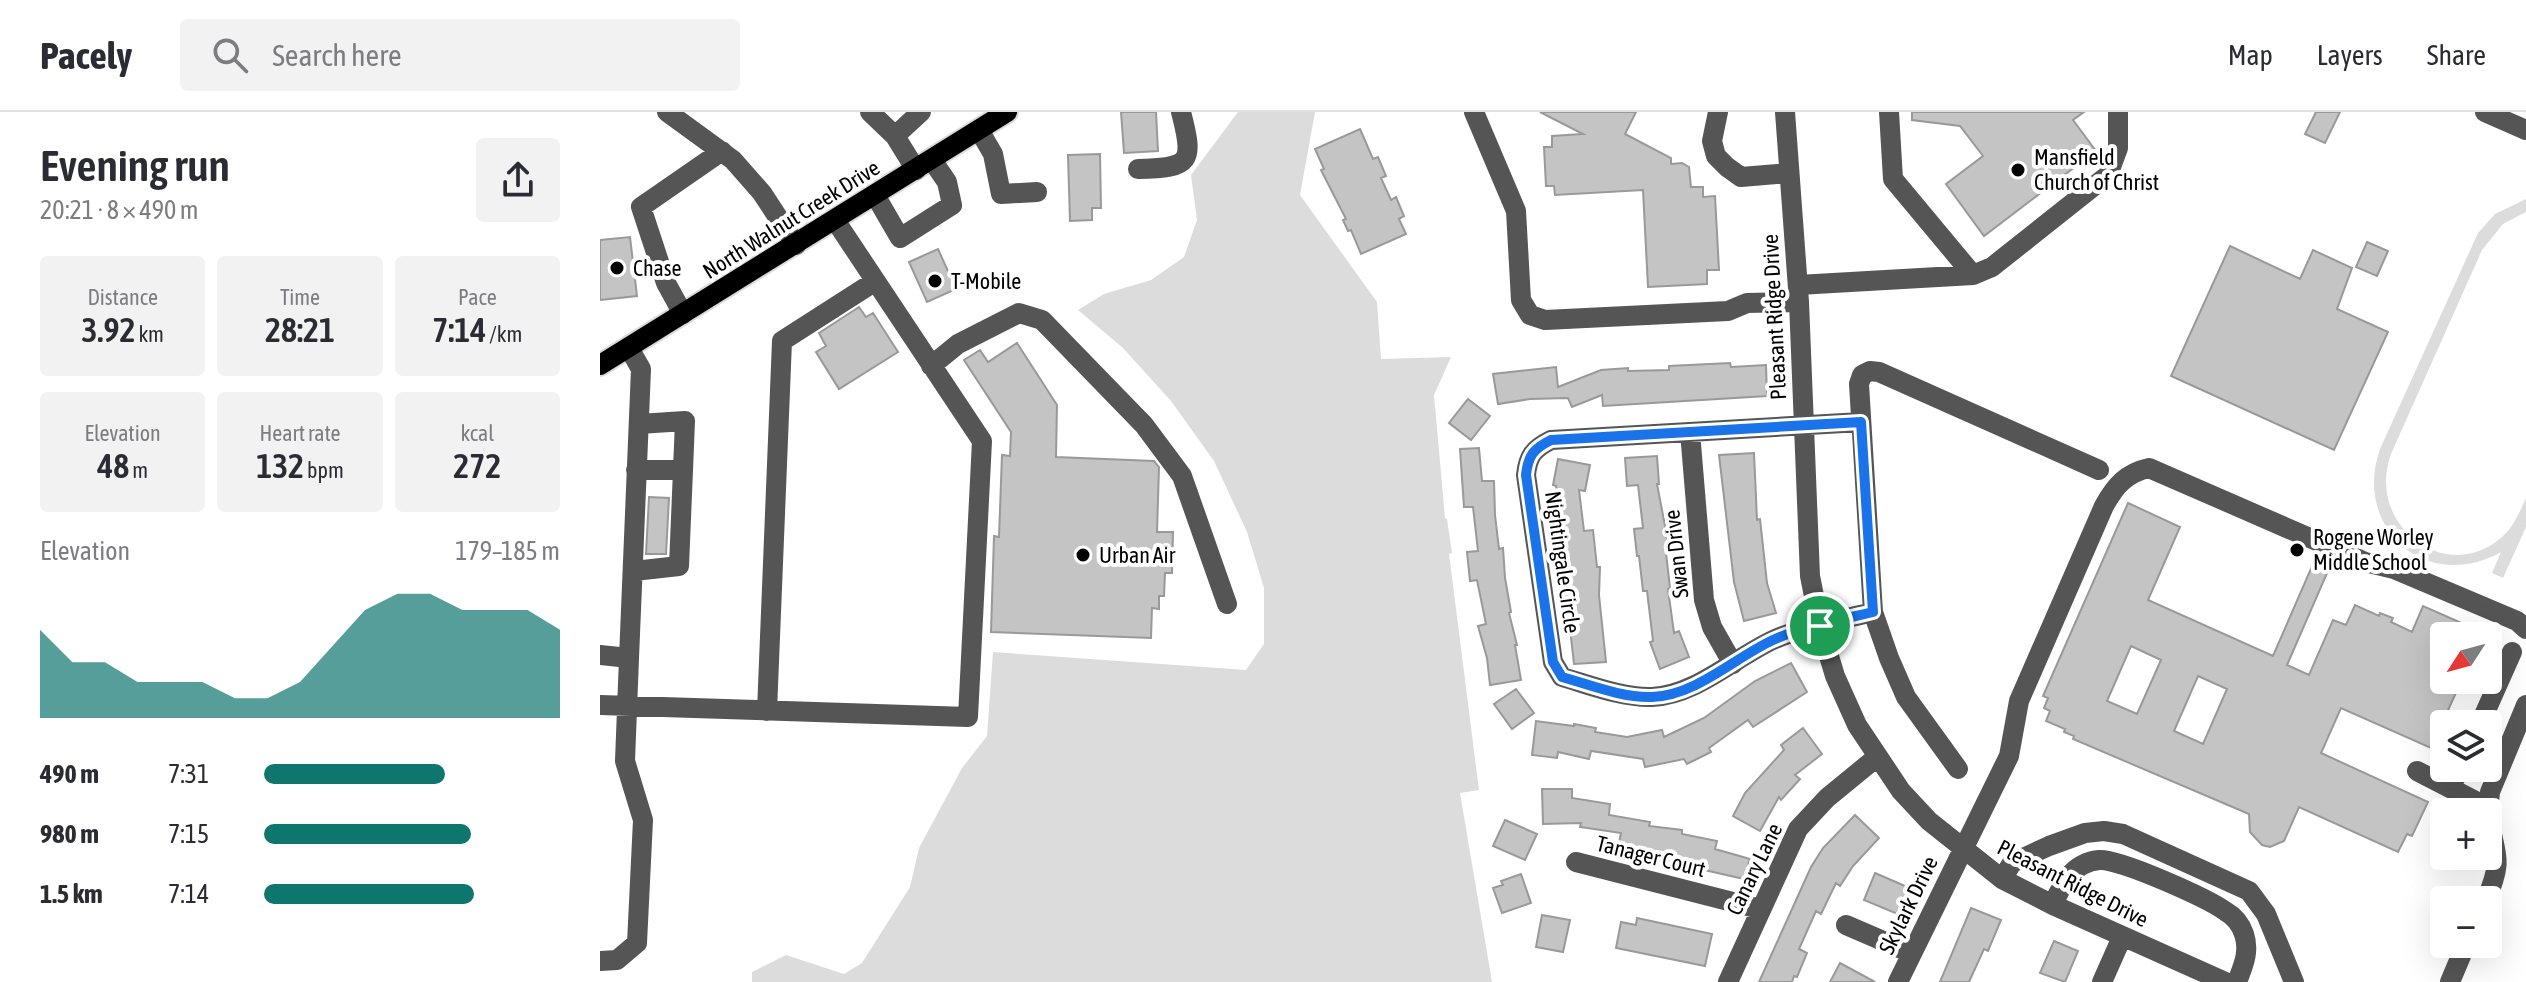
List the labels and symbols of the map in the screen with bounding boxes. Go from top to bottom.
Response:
place label: Mansfield Church of Christ [2034,144,2159,195]
street label: North Walnut Creek Drive [698,154,884,284]
marker: Mansfield Church of Christ [2009,161,2027,179]
street label: Pleasant Ridge Drive [1757,234,1791,400]
place label: Chase [633,255,682,281]
marker: Chase [608,259,626,277]
place label: T-Mobile [951,268,1021,294]
marker: T-Mobile [926,272,944,290]
street label: Nightingale Circle [1540,489,1586,635]
street label: Swan Drive [1658,509,1694,599]
place label: Rogene Worley Middle School [2313,524,2434,575]
marker: Rogene Worley Middle School [2288,541,2306,559]
place label: Urban Air [1099,542,1176,568]
marker: Urban Air [1074,546,1092,564]
pin [1786,592,1854,660]
north arrow [2430,622,2502,694]
street label: Canary Lane [1721,819,1787,919]
street label: Tanager Court [1594,830,1708,882]
street label: Pleasant Ridge Drive [1993,834,2153,932]
street label: Skylark Drive [1873,852,1943,958]

